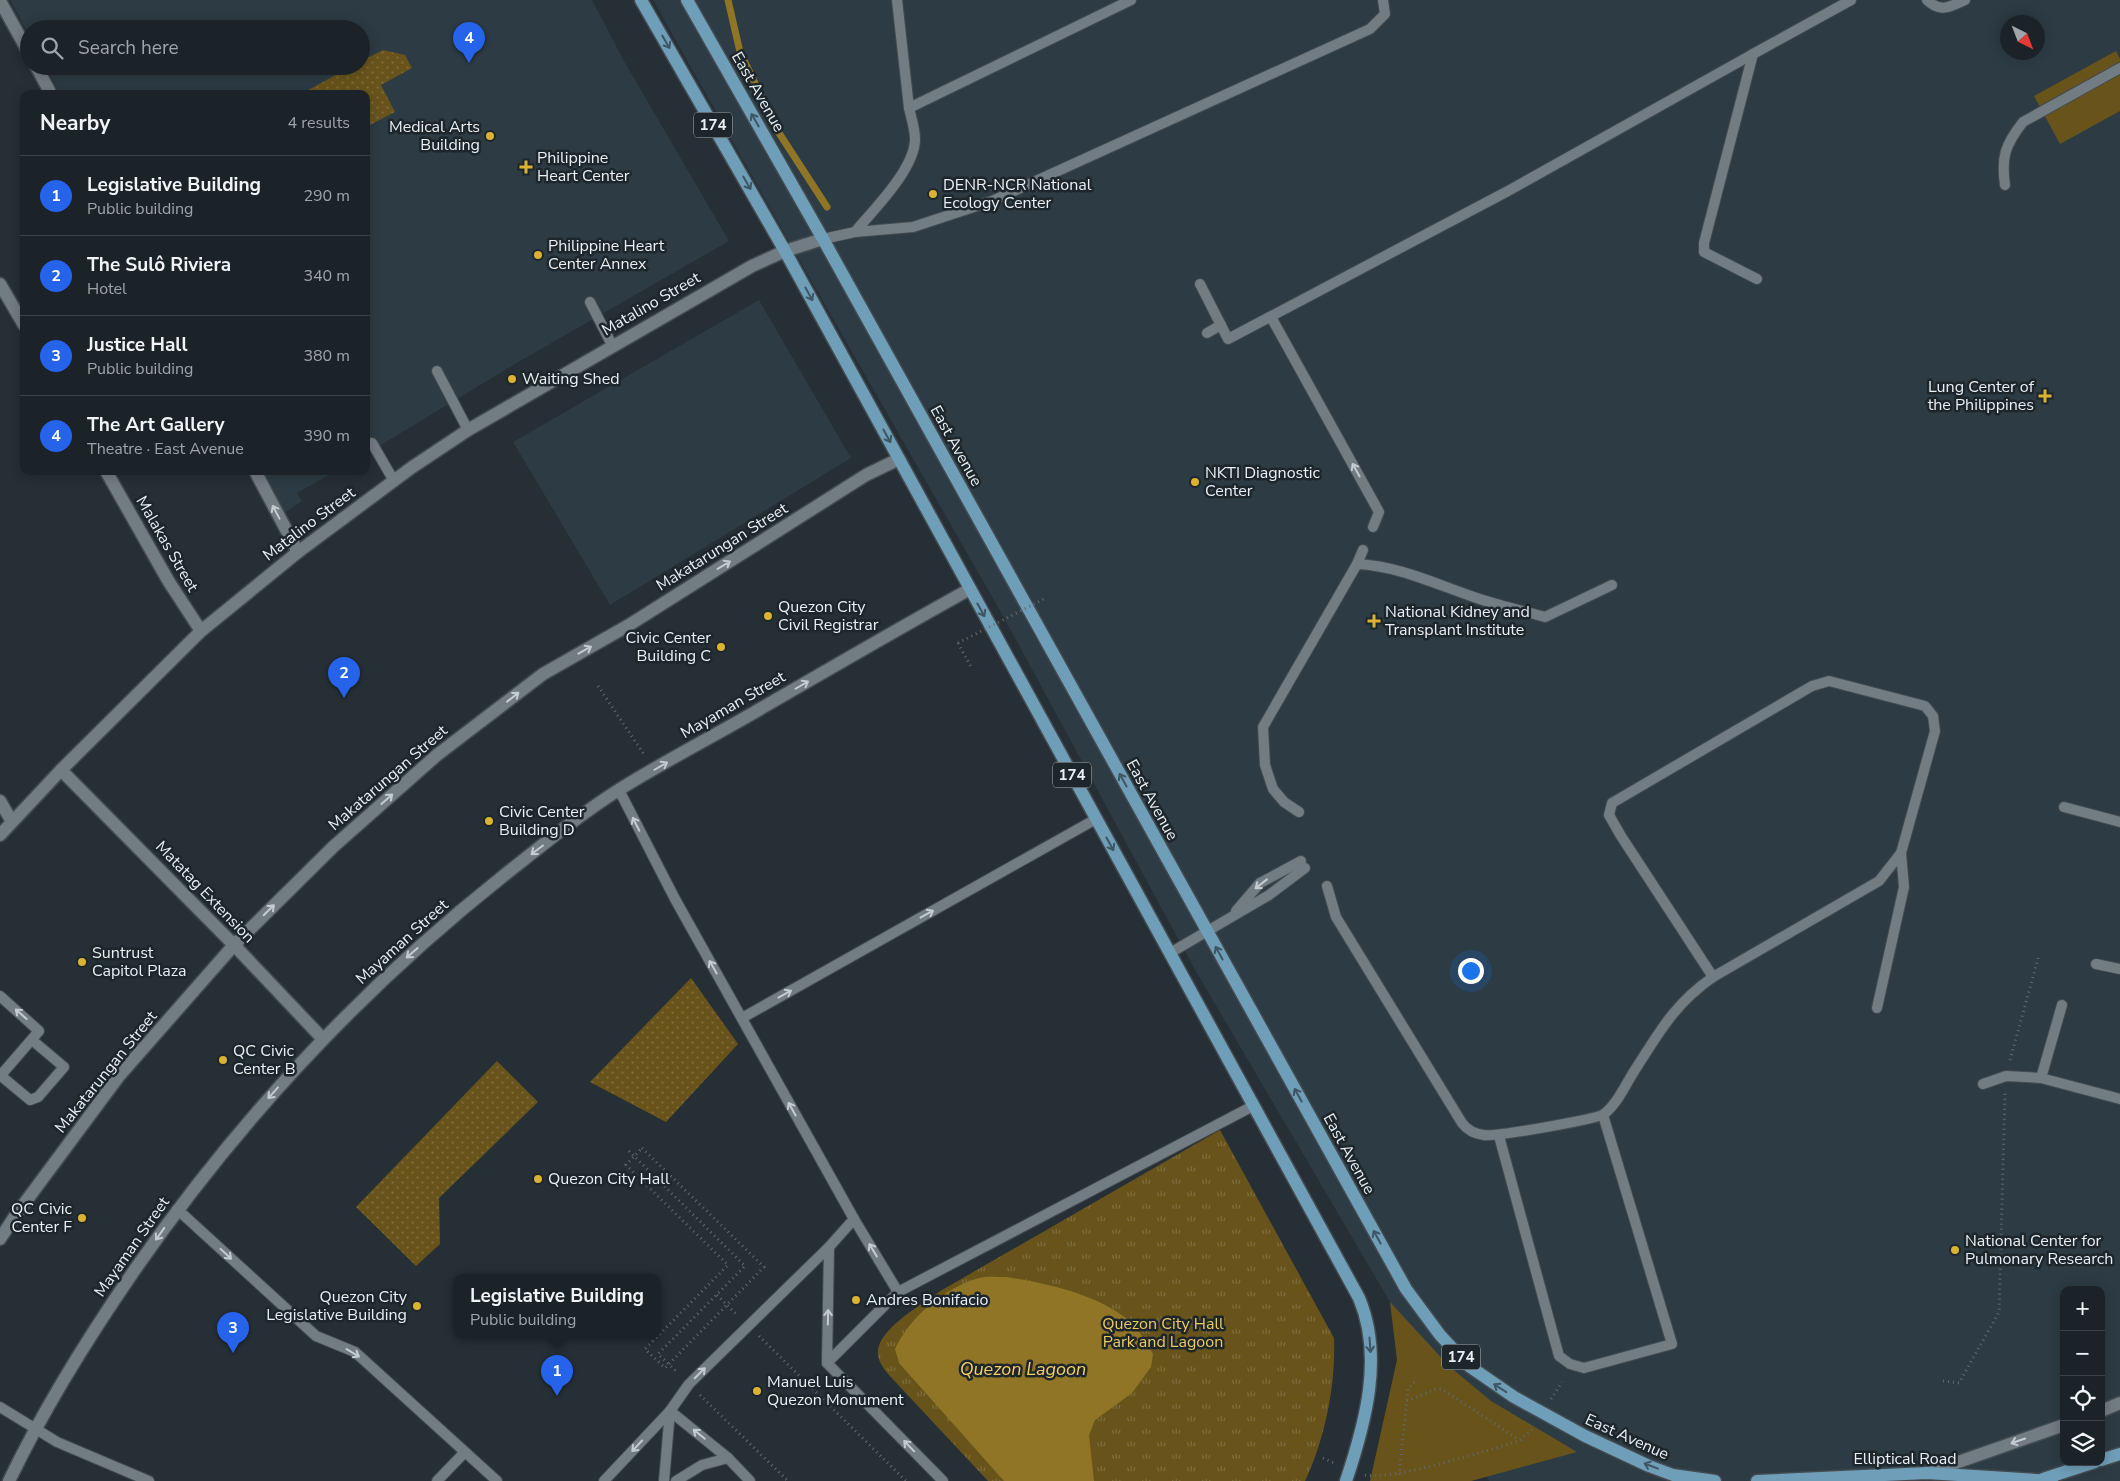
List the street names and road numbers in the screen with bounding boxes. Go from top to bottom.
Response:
street label: East Avenue [726,48,790,136]
road number: 174 [694,112,732,138]
street label: Matalino Street [598,267,705,341]
street label: East Avenue [925,402,987,490]
street label: Matalino Street [258,482,360,566]
street label: Malakas Street [131,492,204,596]
street label: Makatarungan Street [652,497,792,596]
street label: Mayaman Street [677,666,790,744]
street label: Makatarungan Street [324,720,453,836]
street label: East Avenue [1121,756,1183,844]
road number: 174 [1053,762,1091,788]
street label: Matatag Extension [151,836,259,948]
street label: Mayaman Street [351,894,453,990]
street label: Makatarungan Street [50,1006,162,1138]
street label: East Avenue [1318,1110,1380,1198]
street label: Mayaman Street [89,1192,175,1301]
road number: 174 [1442,1344,1480,1370]
street label: East Avenue [1582,1409,1672,1465]
street label: Elliptical Road [1854,1448,1956,1470]

